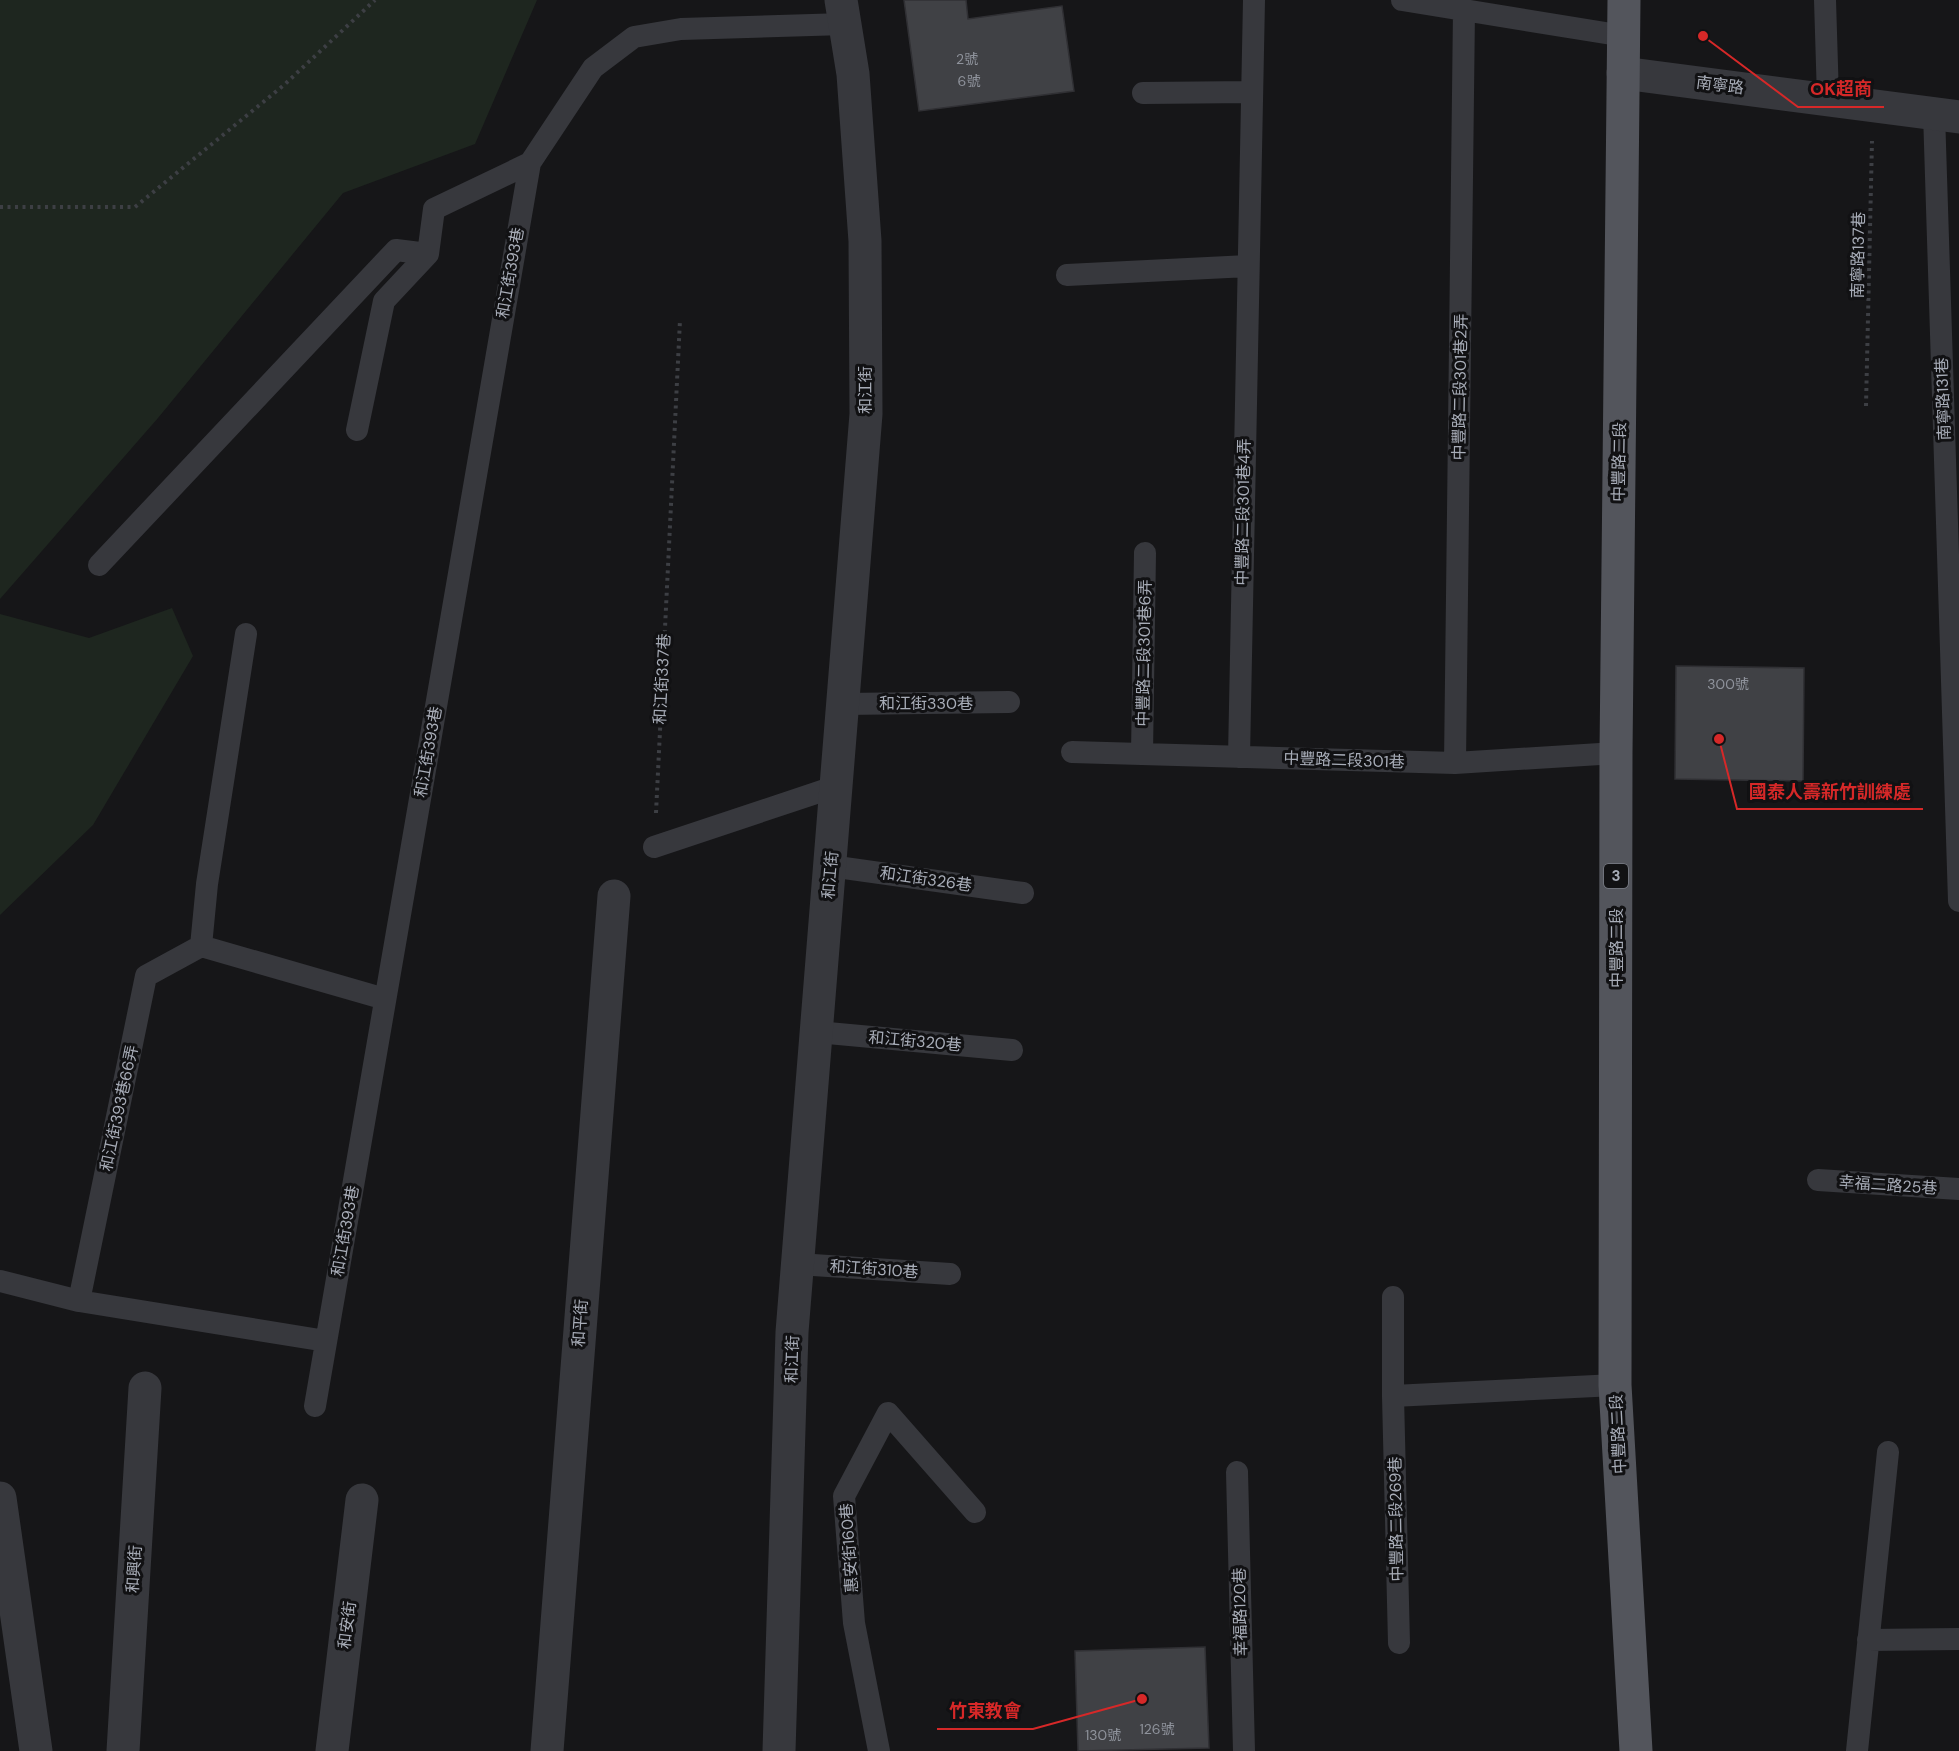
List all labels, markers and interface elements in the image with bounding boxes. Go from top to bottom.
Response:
house number: 2號 [956,50,978,68]
callout: OK超商 [1798,71,1884,107]
house number: 6號 [958,72,980,90]
street label: 南寧路 [1695,72,1745,98]
text: OK超商 [1810,77,1872,101]
street label: 南寧路137巷 [1847,211,1869,299]
street label: 和江街393巷 [492,226,528,320]
street label: 中豐路二段301巷2弄 [1448,314,1472,460]
street label: 南寧路131巷 [1931,357,1955,441]
street label: 和江街 [855,366,876,414]
street label: 中豐路二段 [1608,422,1630,502]
street label: 中豐路二段301巷4弄 [1231,438,1255,586]
street label: 中豐路二段301巷6弄 [1132,579,1156,727]
street label: 和江街337巷 [649,633,675,725]
house number: 300號 [1707,675,1749,693]
street label: 和江街330巷 [879,693,973,714]
street label: 和江街393巷 [410,705,446,799]
street label: 中豐路二段301巷 [1283,747,1405,773]
callout: 國泰人壽新竹訓練處 [1737,773,1923,809]
text: 國泰人壽新竹訓練處 [1749,780,1911,804]
street label: 和江街 [817,850,843,900]
street label: 和江街326巷 [879,862,973,896]
road number: 3 [1604,864,1628,888]
street label: 中豐路二段 [1606,908,1627,988]
street label: 和江街320巷 [868,1026,962,1056]
street label: 和江街393巷66弄 [95,1043,143,1173]
street label: 幸福二路25巷 [1838,1171,1938,1199]
street label: 和江街393巷 [327,1184,363,1278]
street label: 和江街310巷 [829,1255,919,1283]
street label: 和平街 [568,1298,592,1348]
street label: 和江街 [781,1335,803,1383]
street label: 中豐路二段 [1605,1393,1631,1475]
street label: 中豐路二段269巷 [1384,1456,1408,1582]
street label: 惠安街160巷 [835,1502,863,1594]
street label: 和興街 [122,1544,146,1594]
street label: 幸福路120巷 [1229,1567,1251,1657]
street label: 和安街 [334,1600,360,1650]
callout: 竹東教會 [937,1693,1033,1729]
text: 竹東教會 [949,1699,1022,1723]
house number: 126號 [1139,1720,1175,1738]
house number: 130號 [1085,1726,1121,1744]

